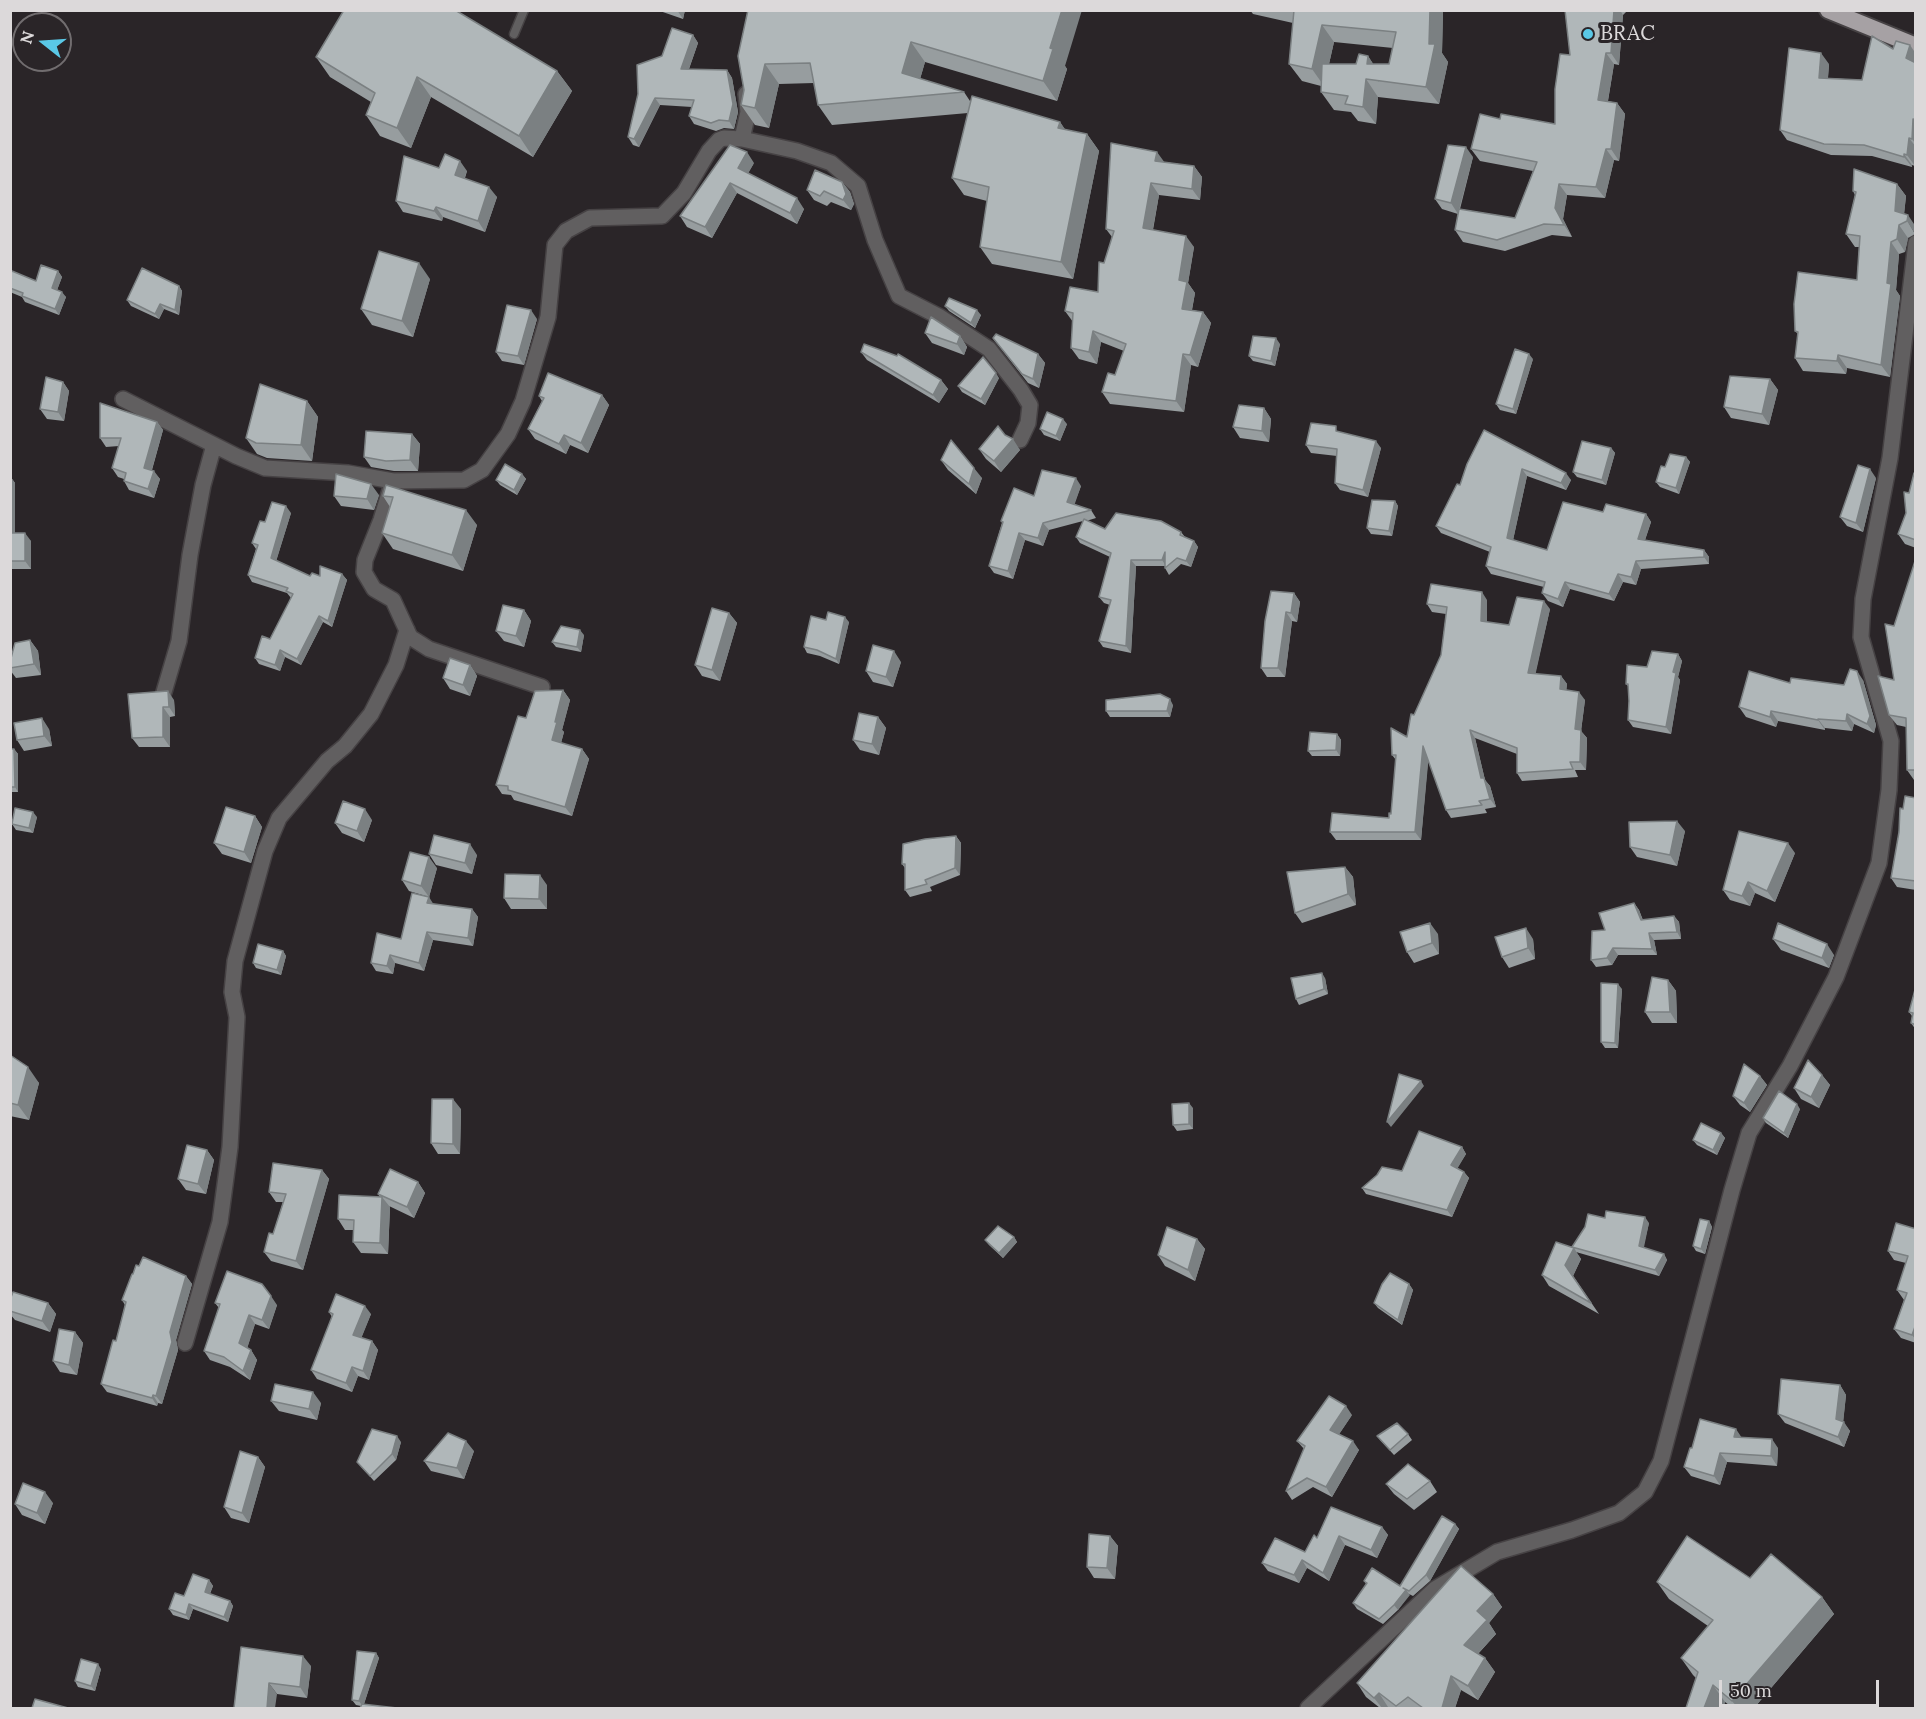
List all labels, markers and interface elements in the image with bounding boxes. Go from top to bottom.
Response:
north arrow [12,12,72,72]
place label: BRAC [1600,21,1655,47]
marker: BRAC [1581,27,1595,41]
text: N [15,28,38,46]
scale bar [1722,1668,1882,1706]
text: 50 m [1730,1679,1772,1702]

